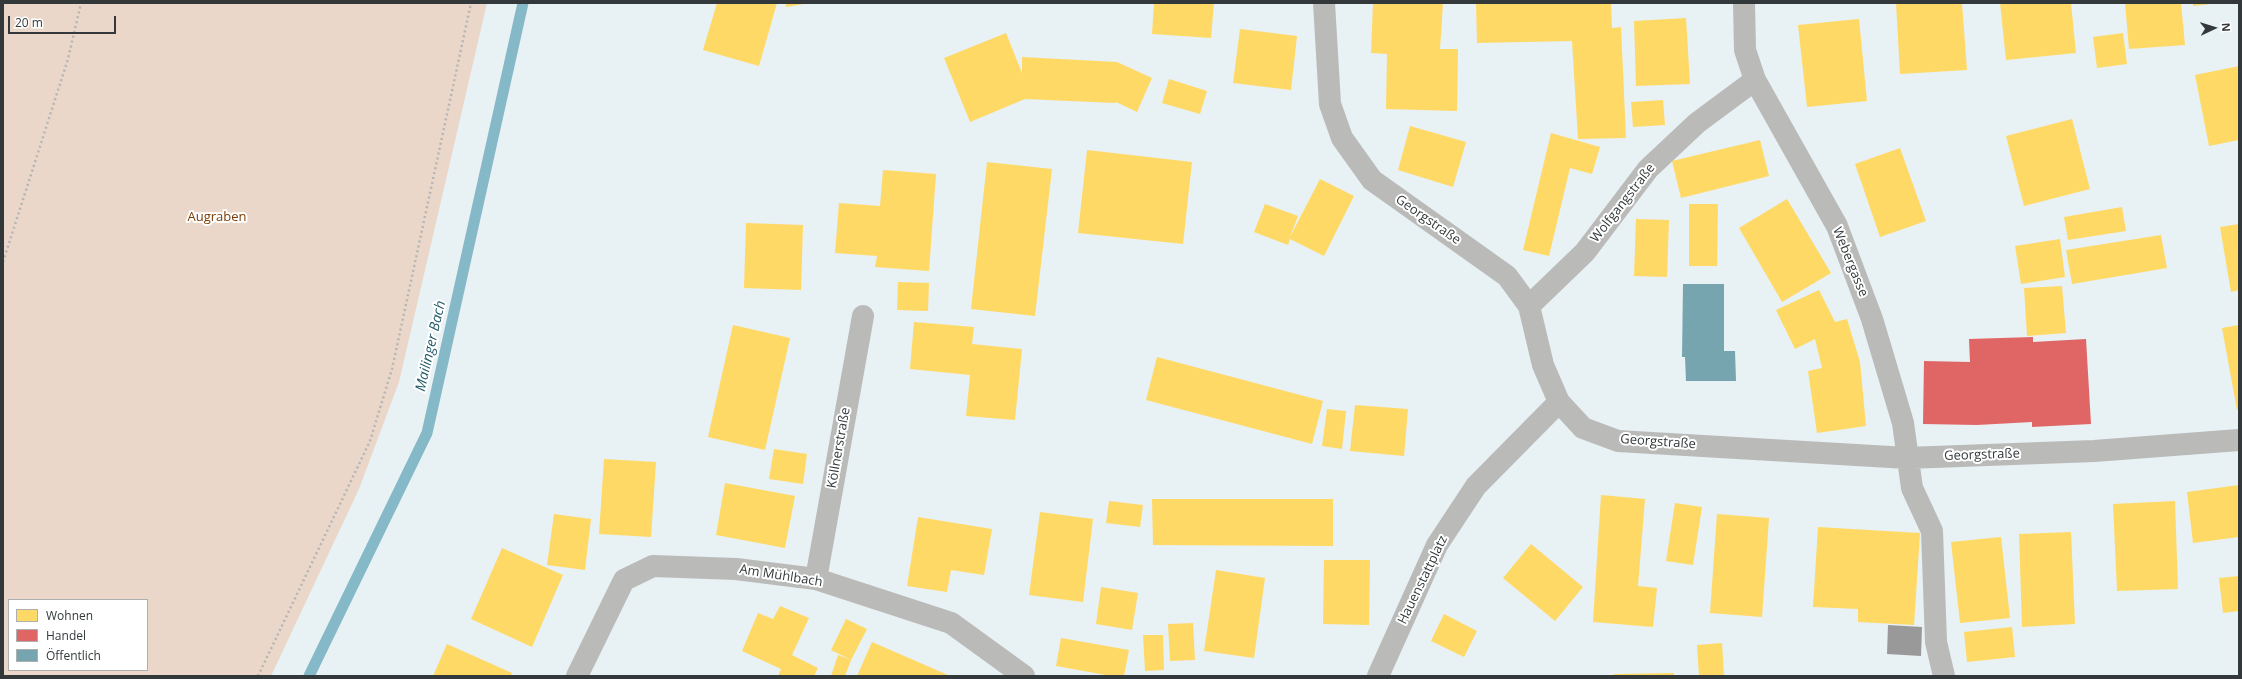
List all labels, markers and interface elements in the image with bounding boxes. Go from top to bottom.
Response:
scale bar [10,8,118,34]
north arrow [2194,8,2234,48]
text: 20 m [15,14,43,31]
text: N [2219,22,2234,32]
street label: Wolfgangstraße [1587,161,1659,245]
street label: Georgstraße [1393,192,1463,248]
park label: Augraben [187,209,247,225]
street label: Webergasse [1829,225,1871,299]
water label: Mailinger Bach [412,299,450,393]
street label: Köllnerstraße [824,406,854,490]
street label: Georgstraße [1620,432,1696,452]
street label: Georgstraße [1944,446,2020,464]
street label: Hauenstattplatz [1395,533,1451,627]
street label: Am Mühlbach [738,562,824,590]
legend [8,599,148,671]
text: Wohnen [46,607,93,624]
text: Handel [46,627,86,644]
text: Öffentlich [46,647,101,664]

